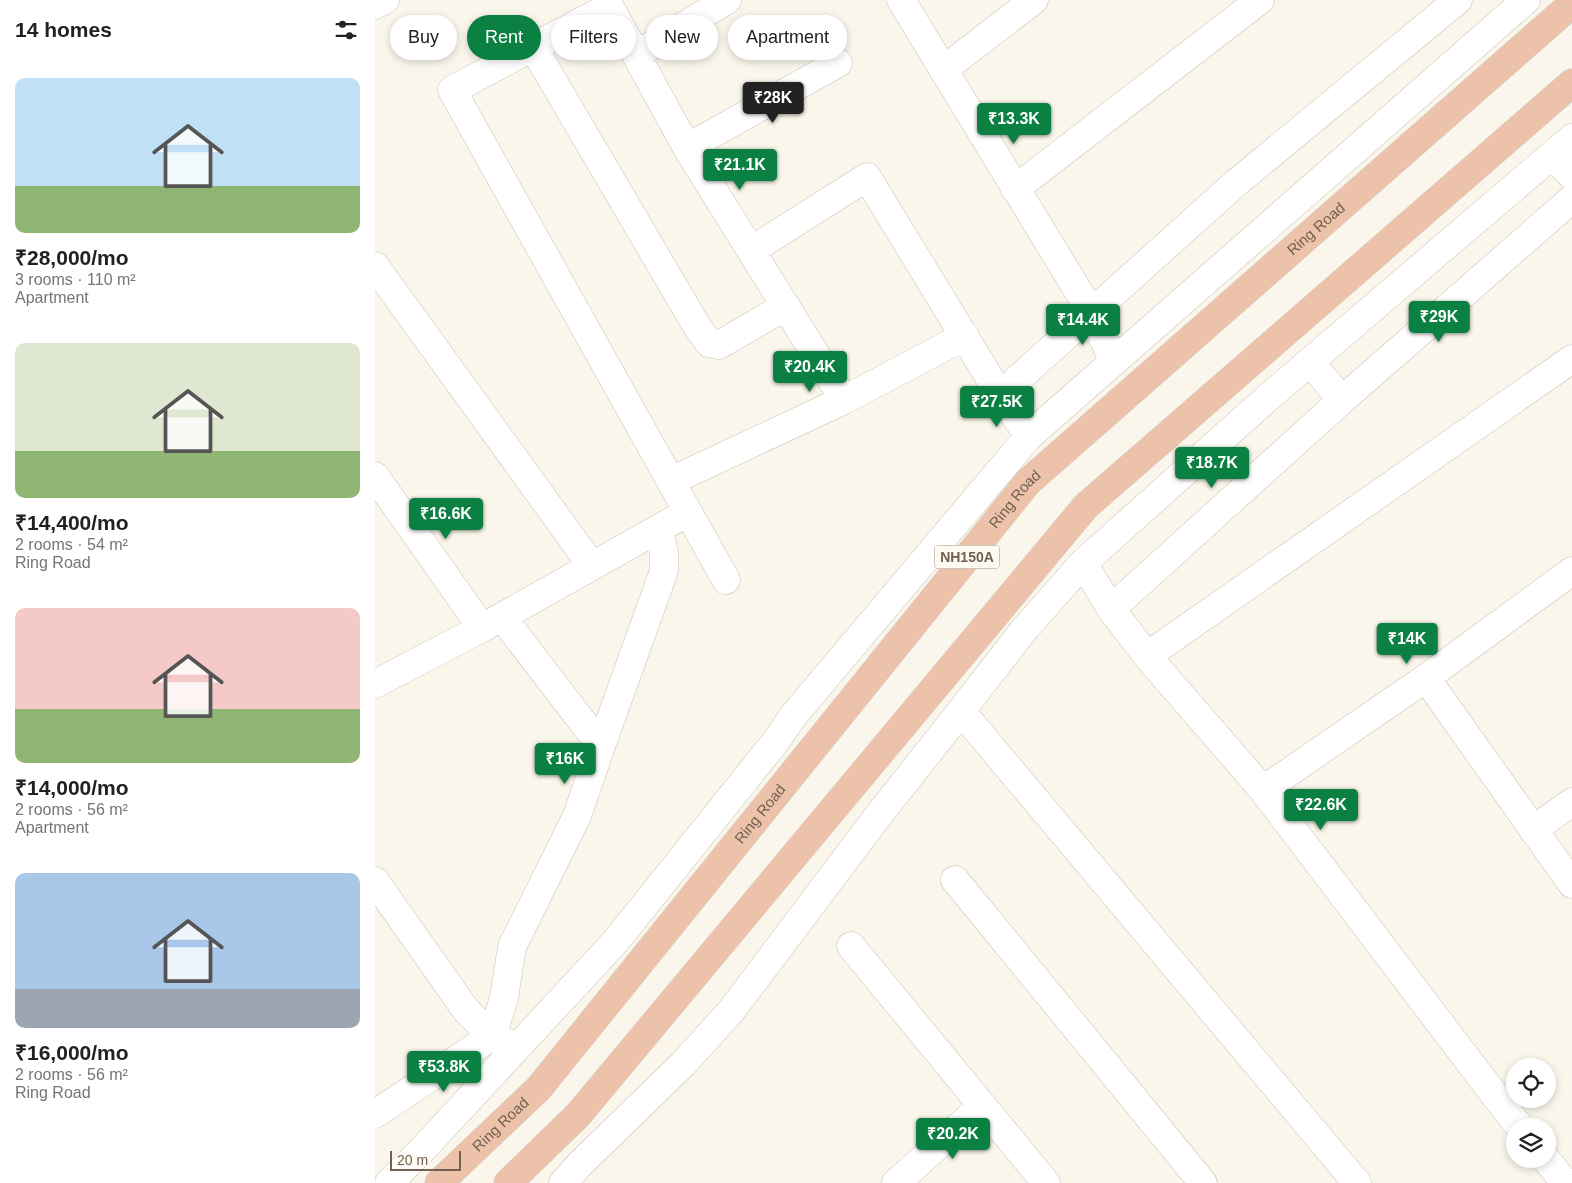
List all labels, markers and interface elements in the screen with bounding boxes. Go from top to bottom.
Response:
chip: Buy [390,15,457,60]
chip: Rent [467,15,541,60]
chip: Filters [551,15,636,60]
chip: New [646,15,718,60]
chip: Apartment [728,15,847,60]
icon: filters [332,16,360,44]
text: 14 homes [15,18,112,41]
pin: ₹28K [743,82,803,124]
text: ₹28K [754,89,792,106]
pin: ₹13.3K [973,102,1055,145]
text: ₹13.3K [988,110,1040,127]
icon: home [143,111,233,201]
pin: ₹21.1K [699,148,781,191]
text: ₹21.1K [714,156,766,173]
street label: Ring Road [1283,199,1348,258]
text: ₹28,000/mo [15,246,129,269]
text: 3 rooms · 110 m² [15,271,136,288]
text: Apartment [15,289,89,306]
pin: ₹29K [1409,300,1469,343]
pin: ₹14.4K [1042,304,1124,346]
text: ₹29K [1420,308,1458,325]
text: ₹14.4K [1057,311,1109,328]
pin: ₹20.4K [769,350,851,393]
text: ₹20.4K [784,358,836,375]
icon: home [143,376,233,466]
pin: ₹27.5K [956,386,1038,428]
text: ₹27.5K [971,393,1023,410]
pin: ₹18.7K [1171,446,1253,489]
text: ₹18.7K [1186,454,1238,471]
street label: Ring Road [985,466,1044,531]
pin: ₹16.6K [405,498,487,540]
text: ₹16.6K [420,505,472,522]
text: ₹14,400/mo [15,511,129,534]
text: 2 rooms · 54 m² [15,536,128,553]
road number: NH150A [935,546,999,568]
text: Ring Road [15,554,91,571]
pin: ₹14K [1377,622,1437,665]
text: ₹14K [1388,630,1426,647]
icon: home [143,641,233,731]
pin: ₹16K [535,742,595,785]
text: ₹16K [546,750,584,767]
text: ₹14,000/mo [15,776,129,799]
street label: Ring Road [731,781,789,847]
pin: ₹22.6K [1280,788,1362,831]
text: ₹22.6K [1295,796,1347,813]
text: 2 rooms · 56 m² [15,801,128,818]
text: Apartment [15,819,89,836]
icon: home [143,906,233,996]
text: ₹16,000/mo [15,1041,129,1064]
pin: ₹53.8K [403,1050,485,1093]
text: ₹53.8K [418,1058,470,1075]
map controls [1506,1058,1556,1168]
button: locate [1506,1058,1556,1108]
text: 2 rooms · 56 m² [15,1066,128,1083]
text: Ring Road [15,1084,91,1101]
street label: Ring Road [469,1094,532,1155]
pin: ₹20.2K [912,1118,994,1160]
button: layers [1506,1118,1556,1168]
text: ₹20.2K [927,1125,979,1142]
scale bar [390,1148,461,1171]
text: 20 m [397,1152,428,1168]

